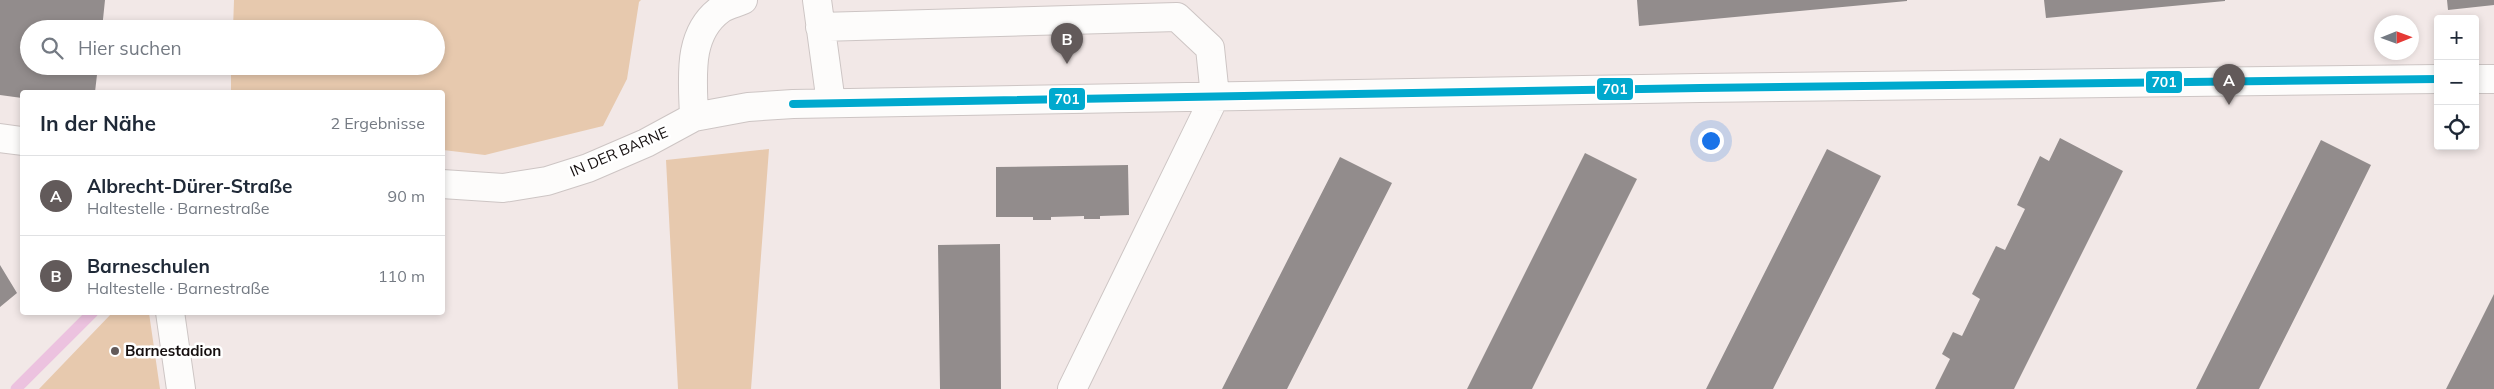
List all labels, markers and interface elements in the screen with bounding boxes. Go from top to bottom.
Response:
north arrow [2374,15,2419,60]
map controls [2434,15,2479,150]
button: + [2434,15,2479,60]
search box [20,20,445,75]
pin: B [1051,23,1083,64]
icon: search [38,34,66,62]
text: Hier suchen [78,36,182,60]
button: − [2434,60,2479,105]
pin: A [2213,64,2245,105]
line badge: 701 [2145,70,2183,94]
text: 701 [2151,73,2177,91]
line badge: 701 [1596,77,1634,101]
text: 701 [1602,80,1628,98]
line badge: 701 [1048,87,1086,111]
text: 701 [1054,90,1080,108]
button: locate [2434,105,2479,150]
text: In der Nähe [40,110,156,136]
text: 2 Ergebnisse [330,113,425,133]
street label: IN DER BARNE [567,122,671,181]
your location [1698,128,1724,154]
text: Albrecht-Dürer-Straße [87,174,292,198]
text: A [50,186,62,206]
text: 90 m [388,186,425,206]
text: Haltestelle · Barnestraße [87,198,269,218]
text: Barneschulen [87,254,210,278]
text: B [50,266,62,286]
text: 110 m [378,266,425,286]
text: Haltestelle · Barnestraße [87,278,269,298]
place label: Barnestadion [125,341,221,360]
marker: Barnestadion [109,345,121,357]

